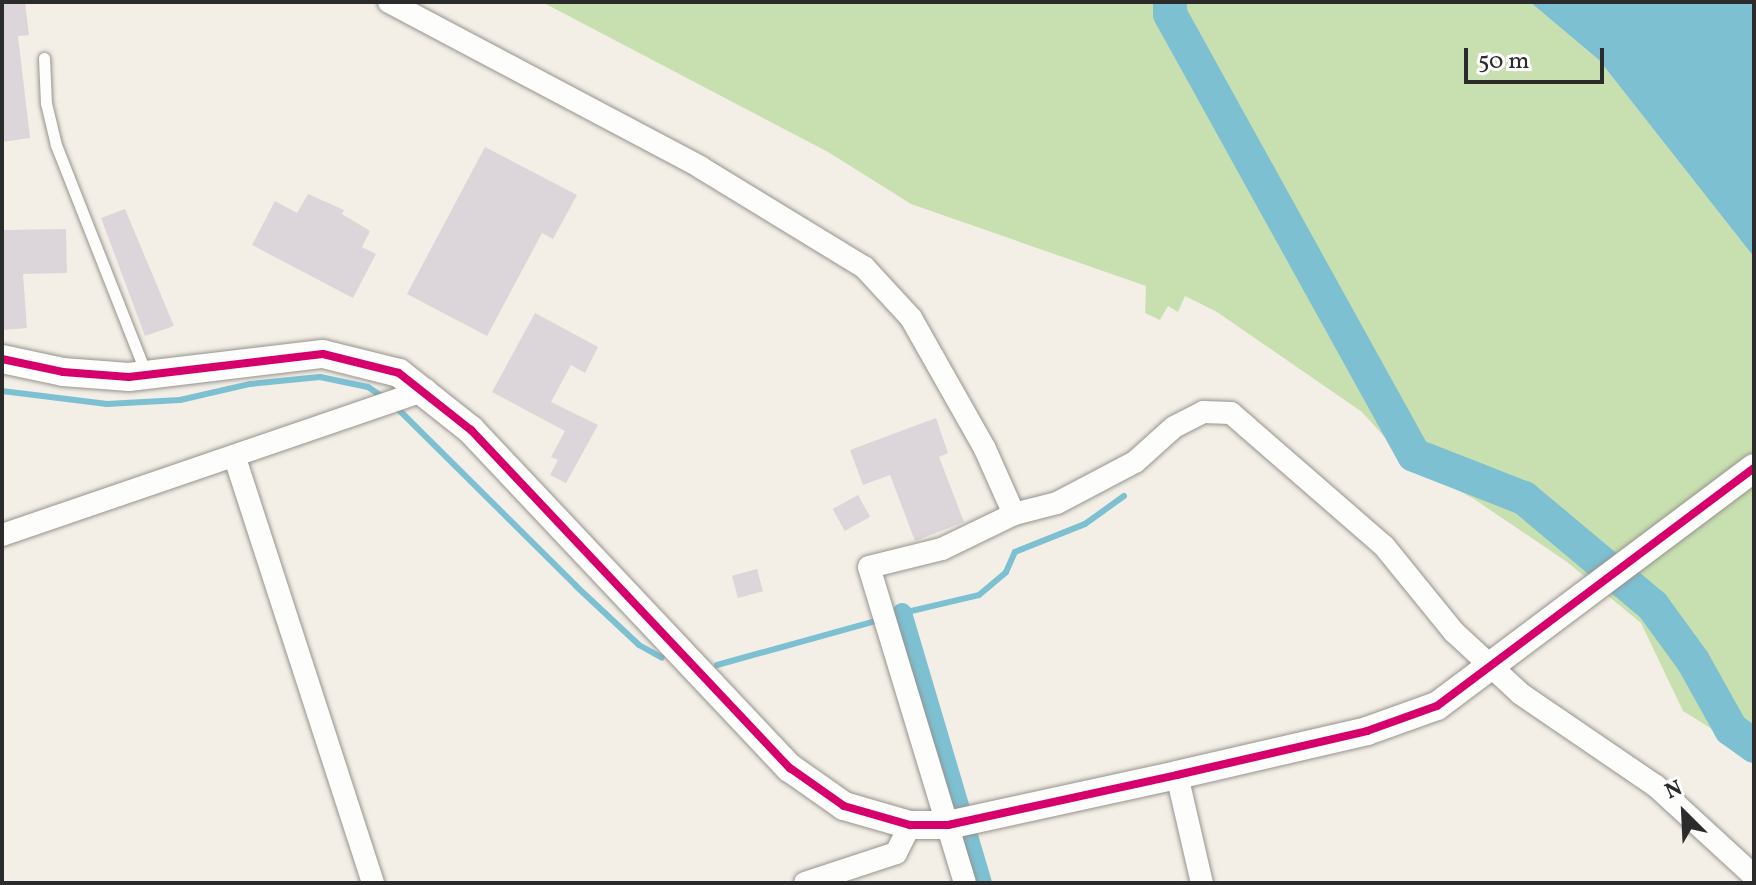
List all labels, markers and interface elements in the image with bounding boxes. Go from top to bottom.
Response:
scale bar [1468,32,1608,82]
text: 50 m [1478,45,1530,79]
north arrow [1644,773,1724,853]
text: N [1660,773,1688,808]

